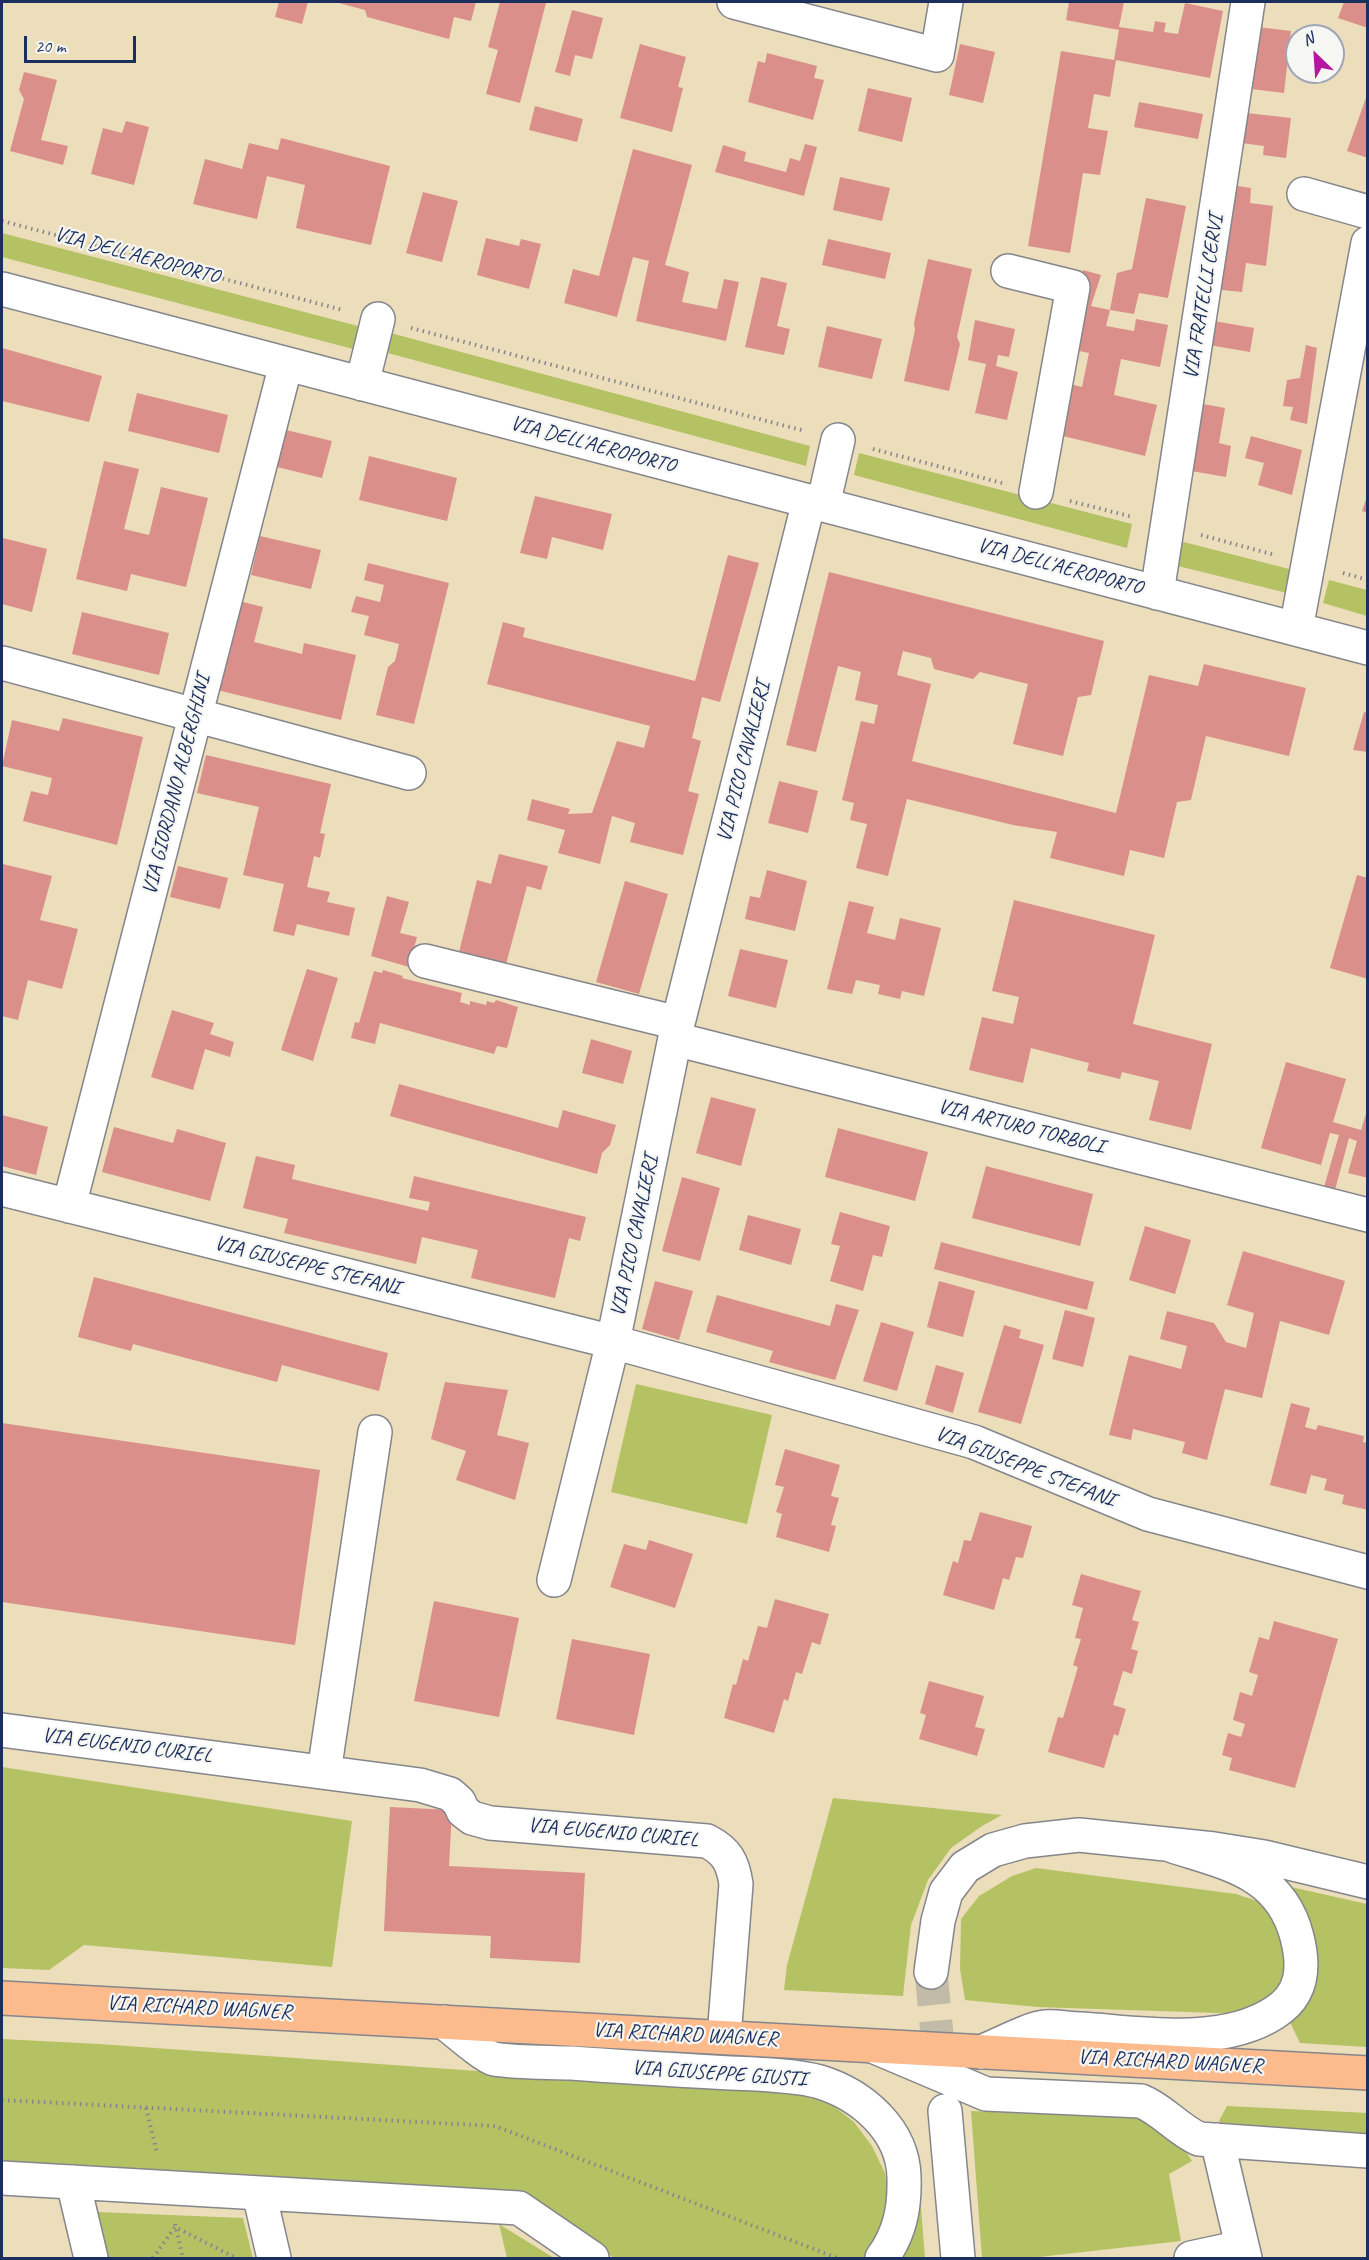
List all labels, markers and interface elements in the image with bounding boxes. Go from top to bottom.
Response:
scale bar [27,24,140,62]
north arrow [1285,24,1345,84]
text: N [1300,28,1317,51]
text: 20 m [35,35,66,57]
street label: VIA FRATELLI CERVI [1179,213,1229,381]
street label: VIA DELL'AEROPORTO [52,222,222,290]
street label: VIA DELL'AEROPORTO [508,411,678,479]
street label: VIA DELL'AEROPORTO [975,533,1145,601]
street label: VIA GIORDANO ALBERGHINI [137,672,217,898]
street label: VIA PICO CAVALIERI [712,679,776,845]
street label: VIA ARTURO TORBOLI [935,1094,1107,1160]
street label: VIA PICO CAVALIERI [606,1153,664,1319]
street label: VIA GIUSEPPE STEFANI [212,1231,402,1301]
street label: VIA GIUSEPPE STEFANI [932,1421,1118,1513]
street label: VIA EUGENIO CURIEL [41,1723,213,1769]
street label: VIA EUGENIO CURIEL [527,1813,699,1853]
street label: VIA RICHARD WAGNER [106,1991,292,2025]
street label: VIA RICHARD WAGNER [592,2018,778,2052]
street label: VIA RICHARD WAGNER [1077,2045,1263,2079]
street label: VIA GIUSEPPE GIUSTI [631,2055,807,2093]

